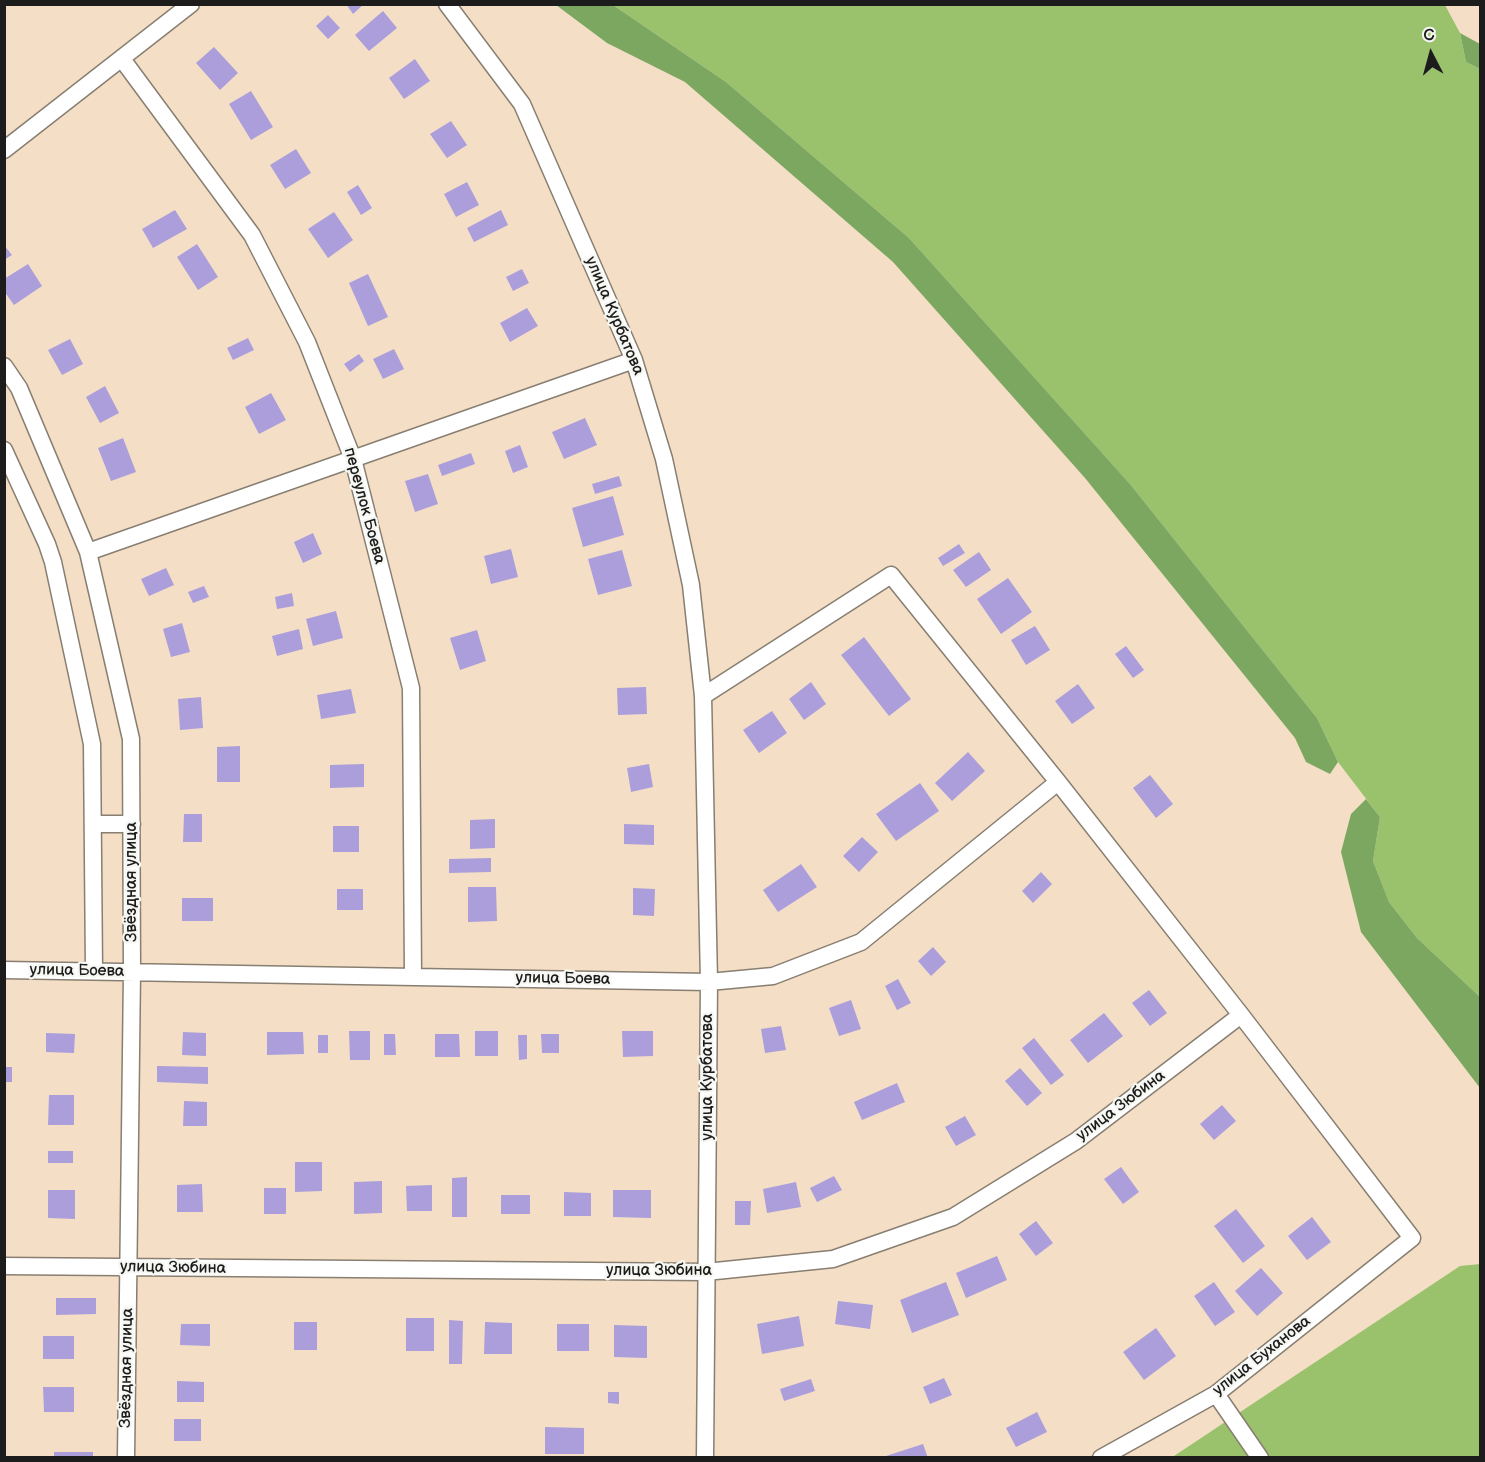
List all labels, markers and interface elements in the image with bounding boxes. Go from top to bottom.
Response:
north arrow [1401,24,1461,84]
text: С [1423,26,1436,46]
street label: улица Курбатова [580,254,648,378]
street label: переулок Боева [339,446,389,566]
street label: Звёздная улица [122,822,142,942]
street label: улица Боева [29,961,125,981]
street label: улица Боева [515,969,611,989]
street label: улица Курбатова [698,1014,718,1140]
street label: улица Зюбина [1073,1066,1169,1146]
street label: улица Зюбина [120,1257,226,1279]
street label: улица Зюбина [606,1261,712,1281]
street label: Звёздная улица [116,1308,138,1428]
street label: улица Буханова [1209,1312,1315,1400]

